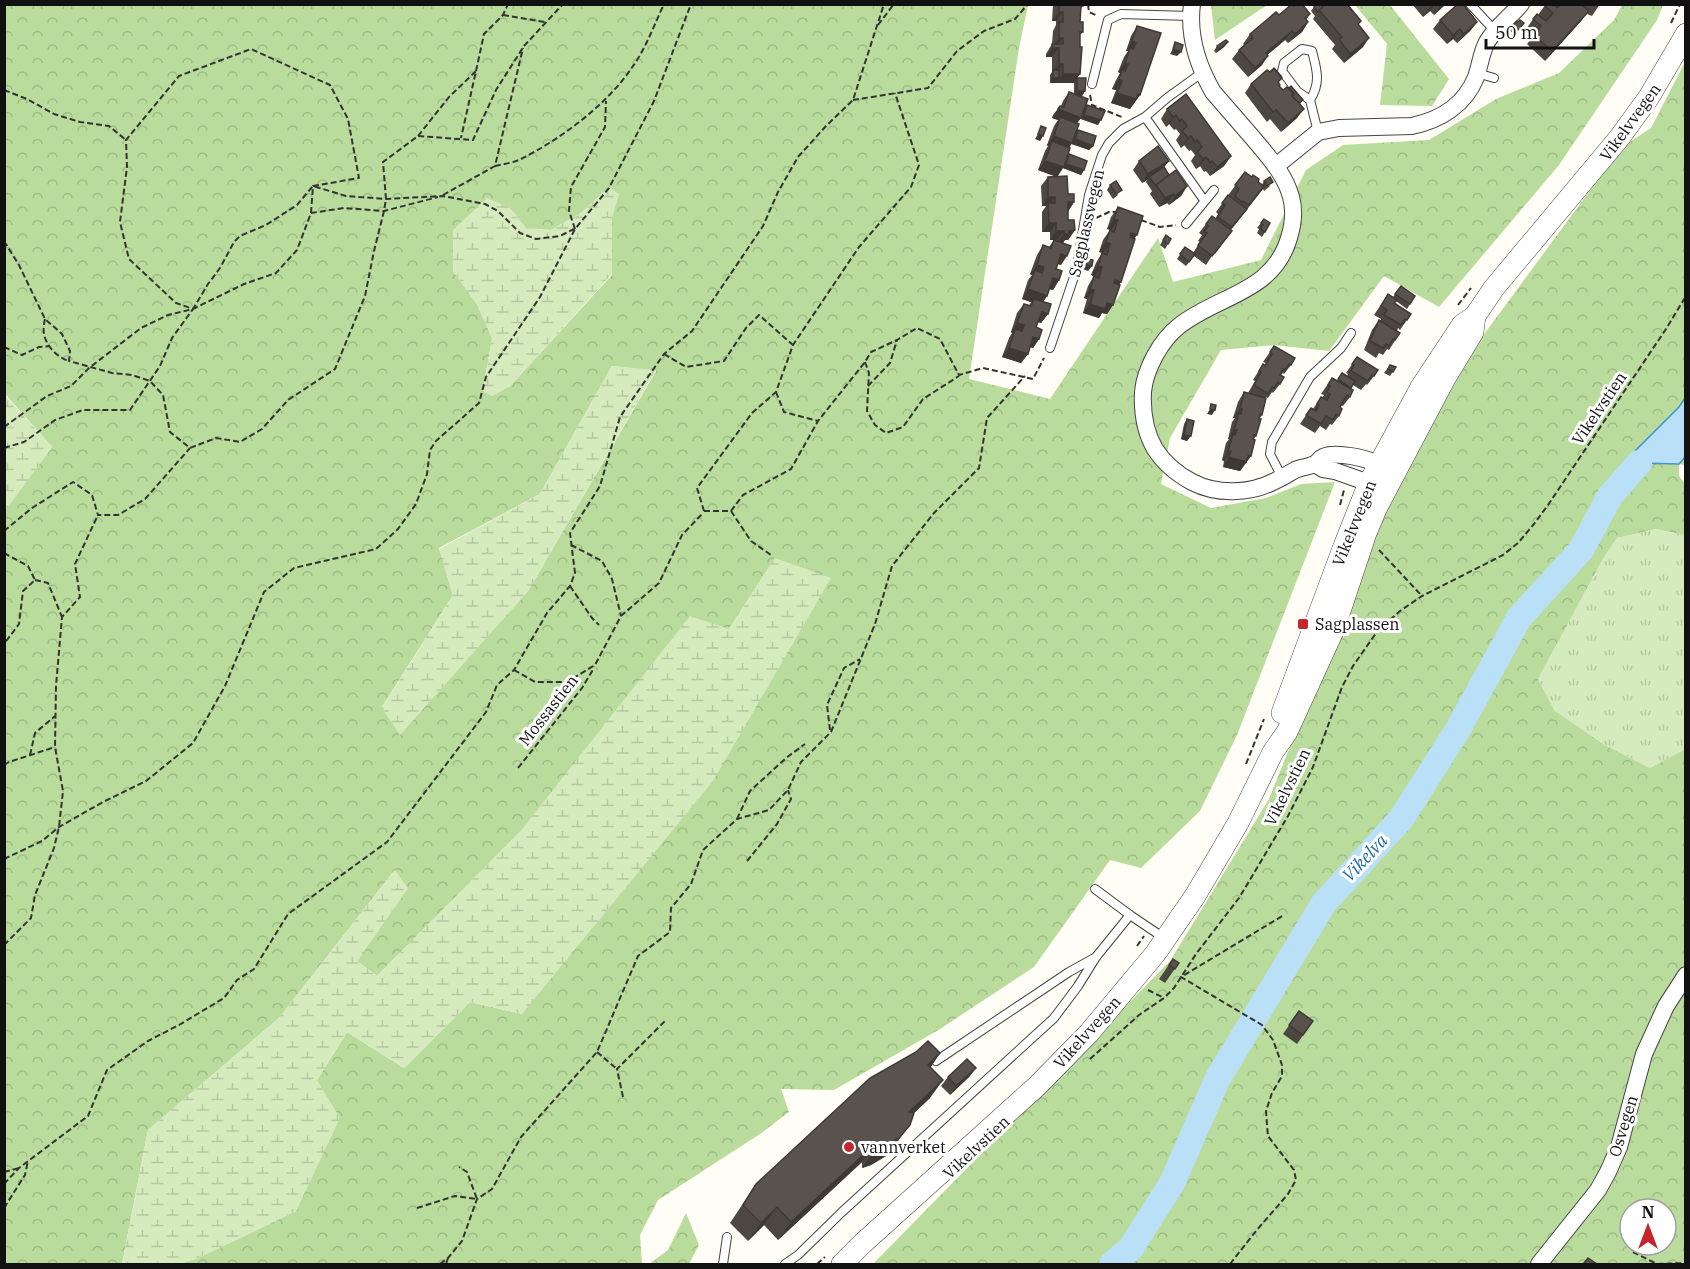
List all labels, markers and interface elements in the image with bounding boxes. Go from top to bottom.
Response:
scale bar [1486,12,1594,50]
text: 50 m [1495,21,1538,44]
street label: Vikelvvegen [1595,79,1665,165]
street label: Sagplassvegen [1064,167,1108,279]
street label: Vikelvstien [1567,368,1631,448]
street label: Vikelvvegen [1328,477,1380,569]
place label: Sagplassen [1315,614,1399,634]
marker: Sagplassen [1296,617,1310,631]
street label: Mossastien [514,671,582,749]
street label: Vikelvstien [1260,745,1314,829]
water label: Vikelva [1337,829,1392,886]
street label: Vikelvvegen [1049,991,1125,1073]
street label: Osvegen [1604,1093,1642,1159]
street label: Vikelvstien [939,1111,1013,1183]
place label: vannverket [861,1137,946,1157]
marker: vannverket [842,1140,856,1154]
north arrow [1618,1197,1678,1257]
text: N [1642,1202,1654,1222]

